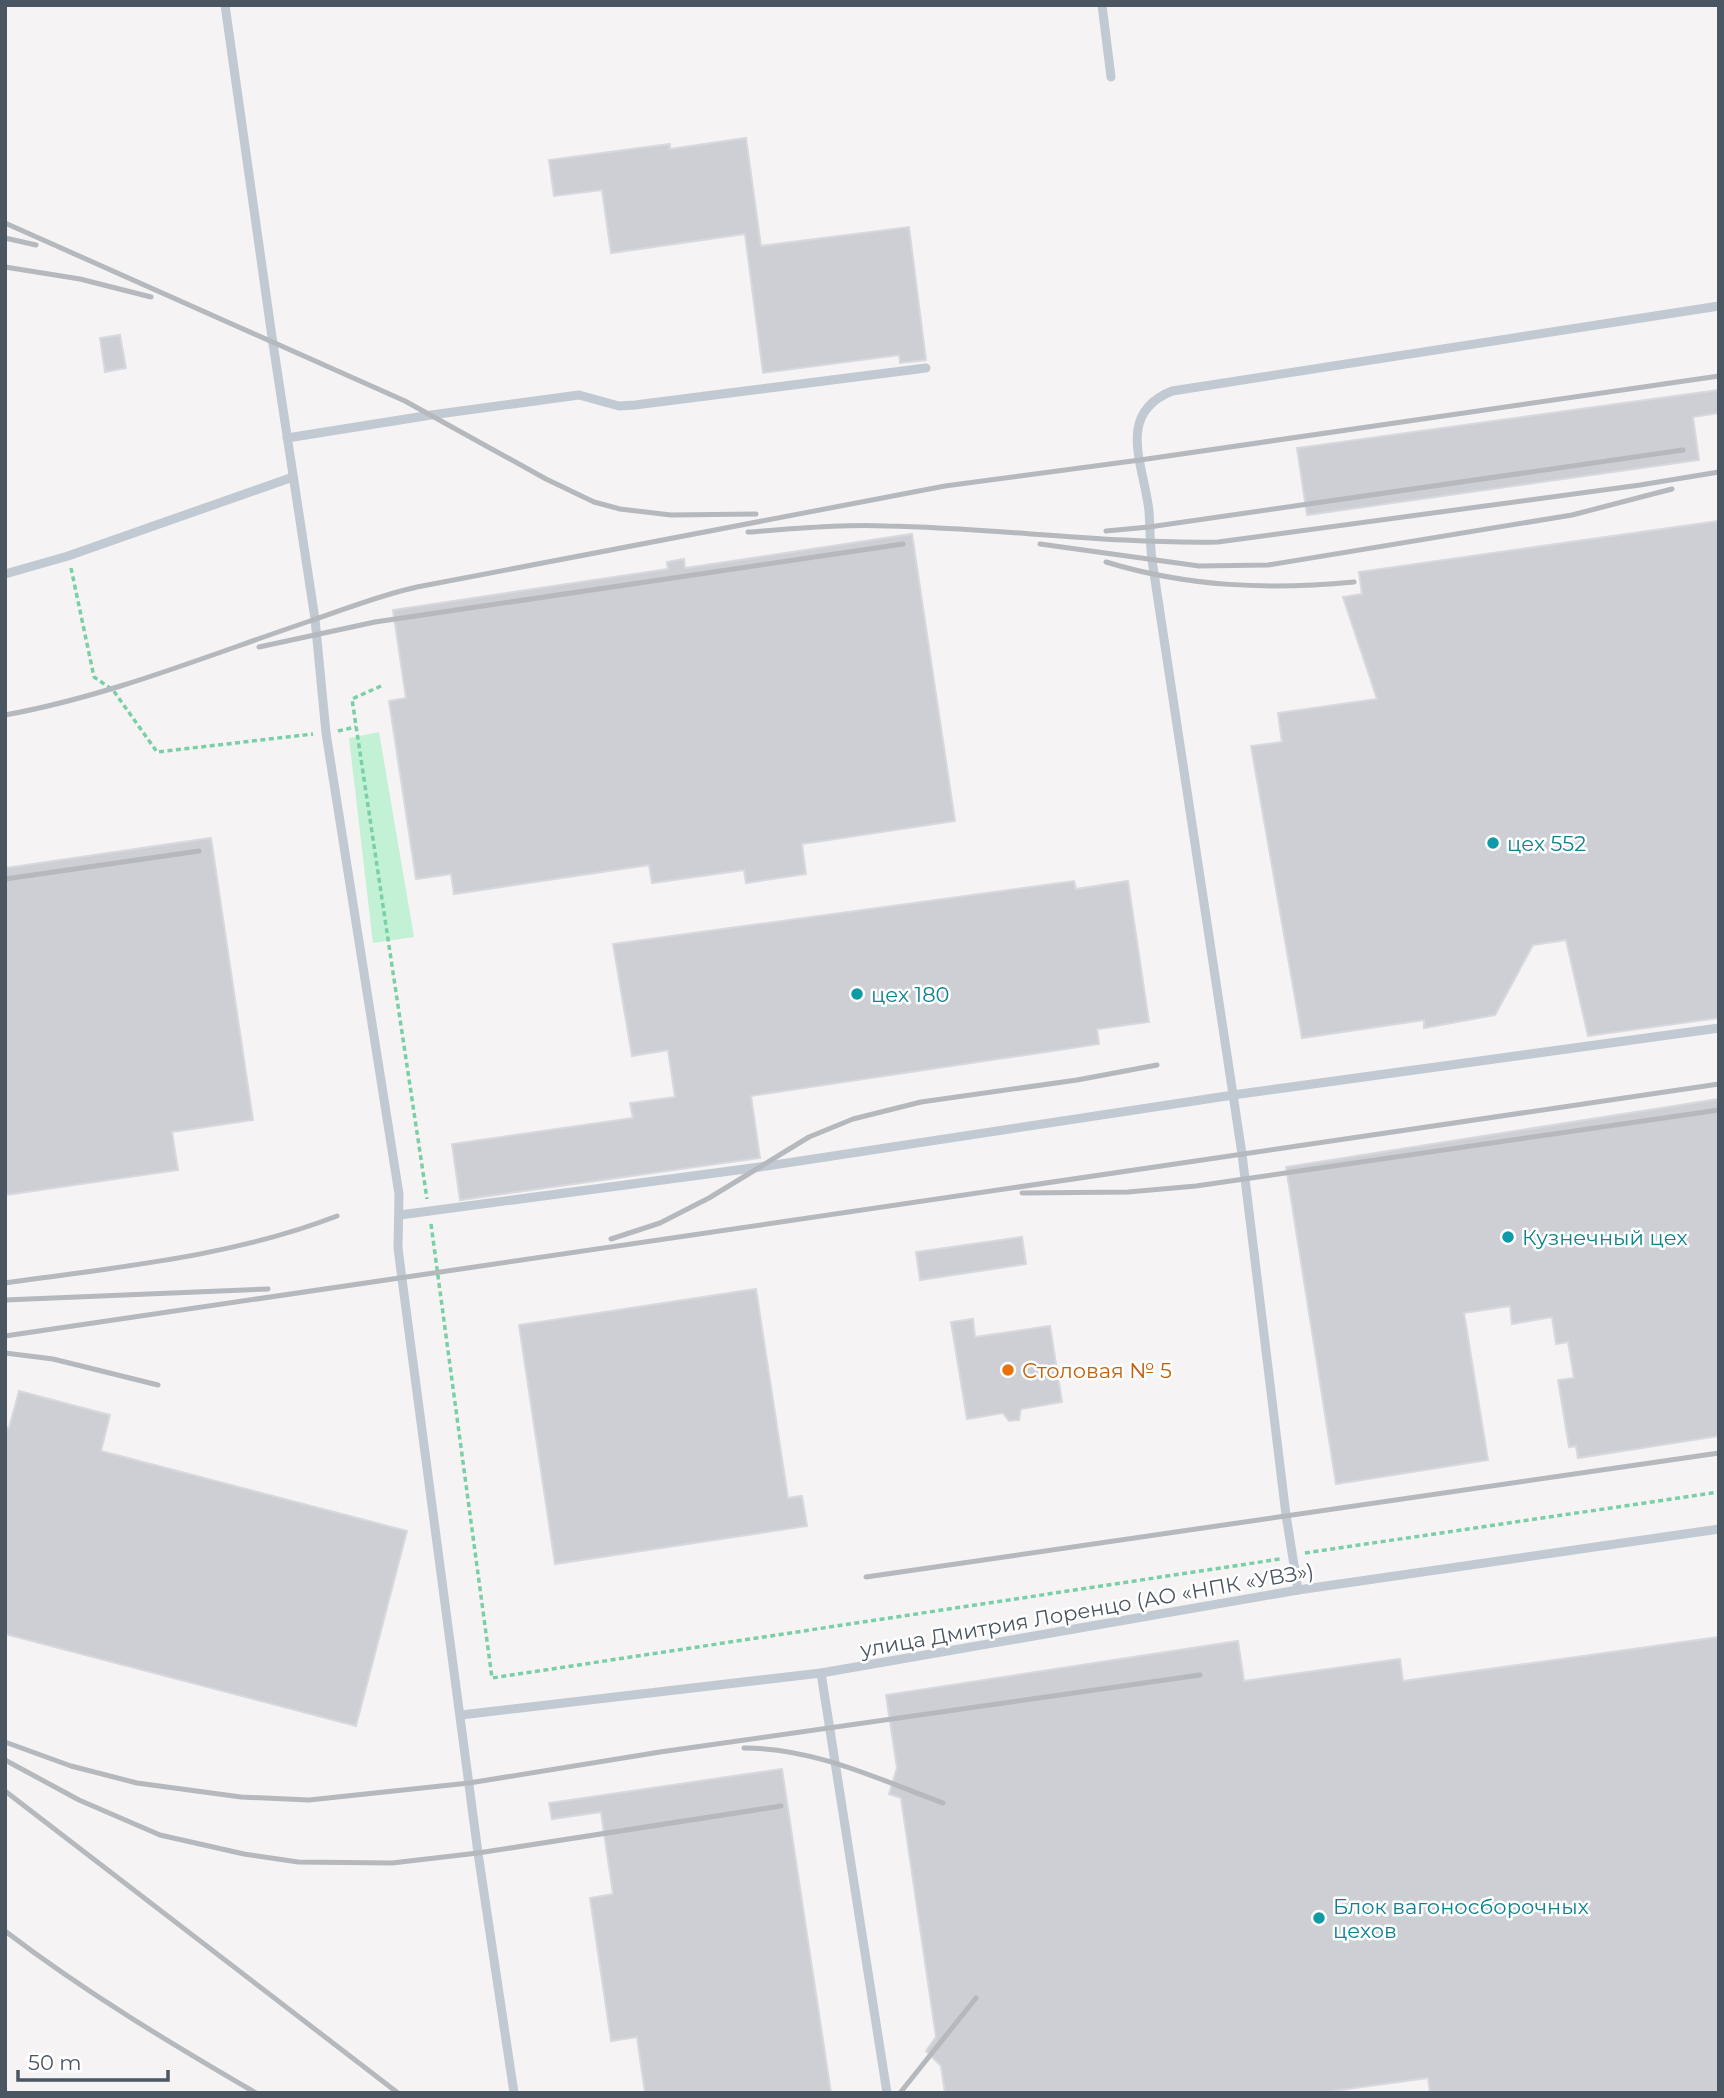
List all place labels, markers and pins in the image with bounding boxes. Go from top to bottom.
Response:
place label: цех 552 [1507,831,1586,856]
marker: цех 552 [1485,835,1501,851]
place label: цех 180 [871,982,949,1007]
marker: цех 180 [849,986,865,1002]
place label: Кузнечный цех [1522,1225,1688,1250]
marker: Кузнечный цех [1500,1229,1516,1245]
place label: Столовая № 5 [1022,1358,1172,1383]
marker: Столовая № 5 [1000,1362,1016,1378]
place label: Блок вагоносборочных цехов [1333,1894,1589,1943]
marker: Блок вагоносборочных цехов [1311,1910,1327,1926]

